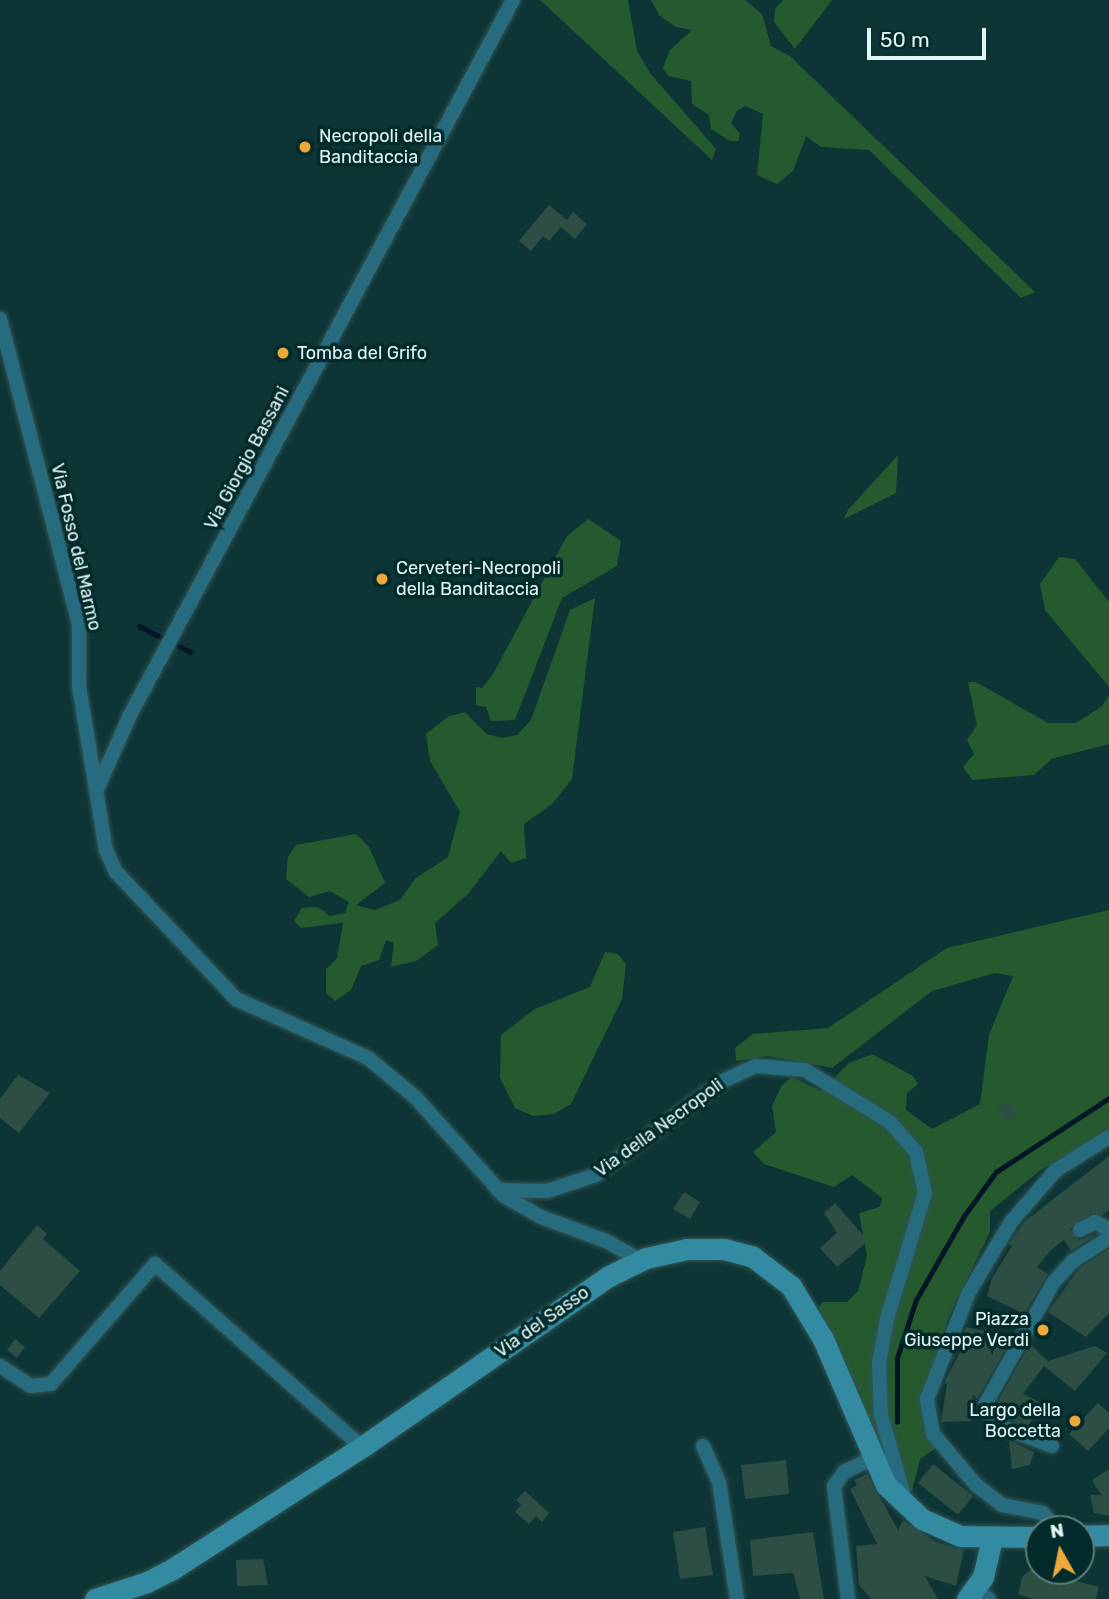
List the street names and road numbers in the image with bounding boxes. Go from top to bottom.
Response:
street label: Via Giorgio Bassani [200,383,294,533]
street label: Via Fosso del Marmo [46,461,106,633]
street label: Via della Necropoli [591,1074,727,1182]
street label: Via del Sasso [491,1282,593,1362]

